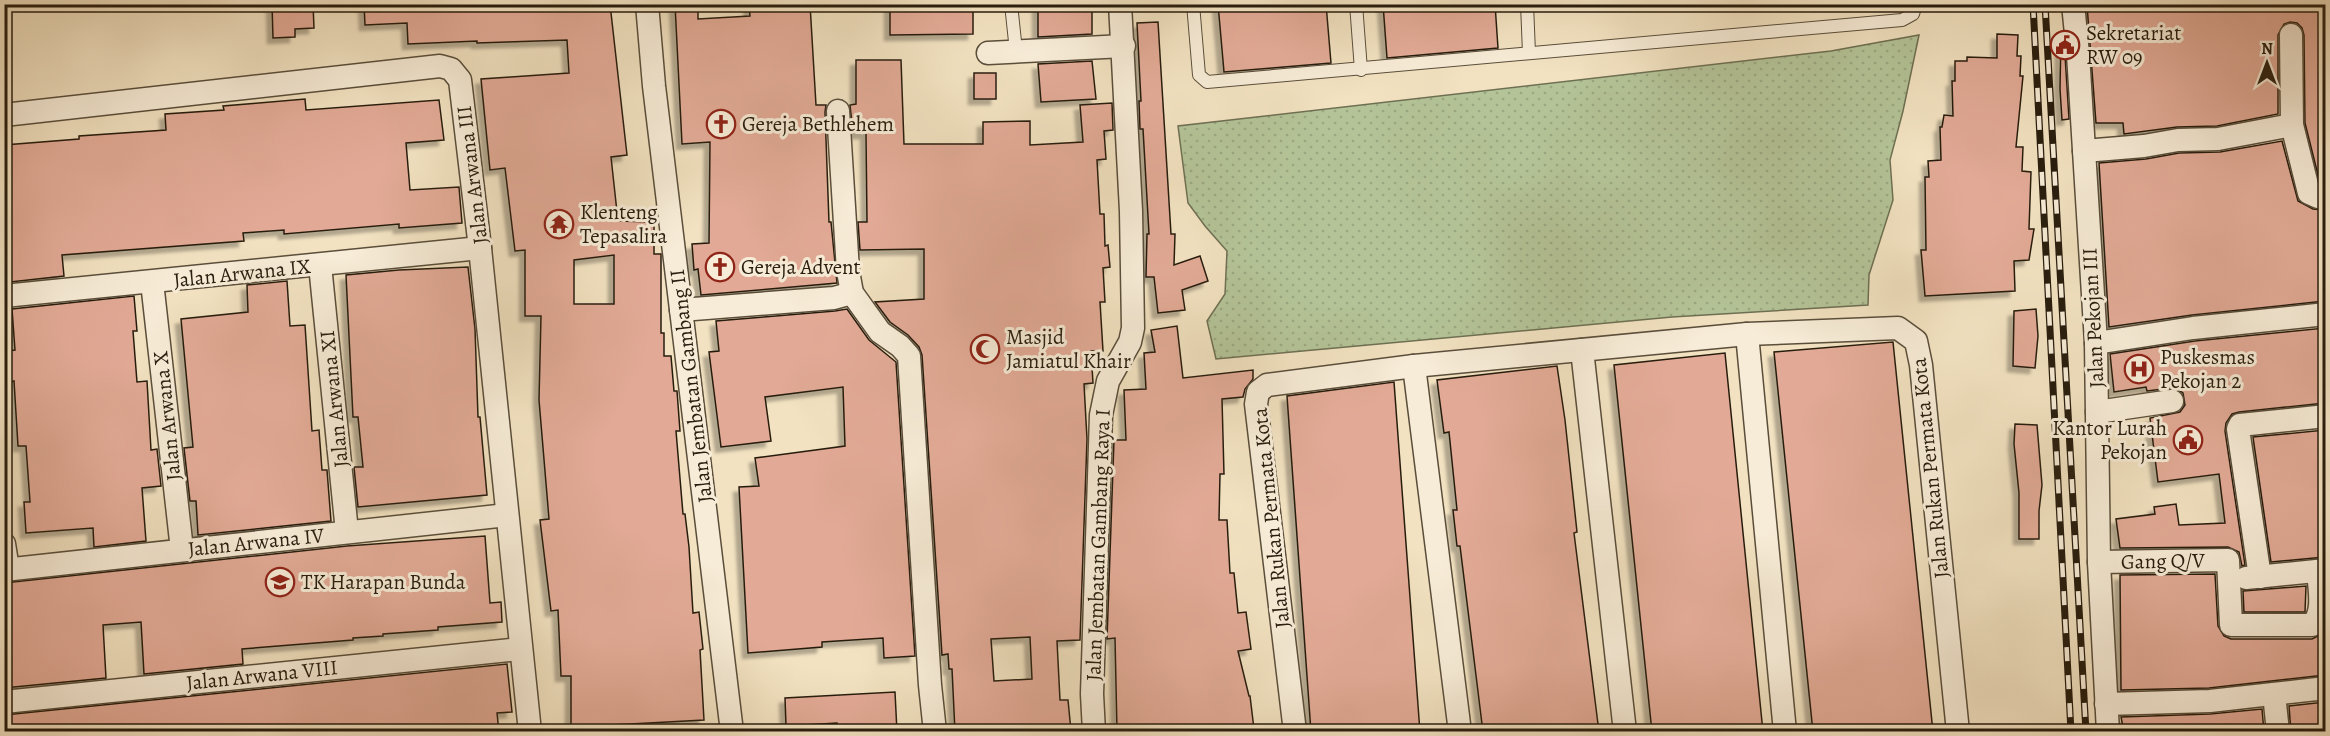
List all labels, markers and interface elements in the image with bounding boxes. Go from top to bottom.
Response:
place label: Sekretariat RW 09 [2086,19,2181,71]
public building icon: Sekretariat RW 09 [2049,29,2081,61]
north arrow [2237,33,2297,93]
text: N [2261,38,2273,60]
street label: Jalan Arwana III [450,104,494,246]
church icon: Gereja Bethlehem [705,108,737,140]
place label: Gereja Bethlehem [742,110,894,138]
place label: Klenteng Tepasalira [580,198,668,250]
temple icon: Klenteng Tepasalira [543,208,575,240]
street label: Jalan Pekojan III [2075,247,2111,389]
church icon: Gereja Advent [704,251,736,283]
street label: Jalan Arwana IX [172,252,312,294]
place label: Gereja Advent [741,253,861,281]
street label: Jalan Jembatan Gambang II [663,268,719,504]
place label: Masjid Jamiatul Khair [1006,323,1131,375]
street label: Jalan Arwana XI [313,329,355,469]
mosque icon: Masjid Jamiatul Khair [969,333,1001,365]
place label: Puskesmas Pekojan 2 [2160,343,2255,395]
street label: Jalan Arwana X [146,350,188,482]
hospital icon: Puskesmas Pekojan 2 [2123,353,2155,385]
street label: Jalan Rukan Permata Kota [1904,356,1956,580]
street label: Jalan Rukan Permata Kota [1245,406,1297,630]
street label: Jalan Jembatan Gambang Raya I [1079,408,1117,682]
place label: Kantor Lurah Pekojan [2052,414,2167,466]
public building icon: Kantor Lurah Pekojan [2172,424,2204,456]
street label: Jalan Arwana IV [186,521,326,563]
street label: Gang Q/V [2121,546,2205,576]
school or university icon: TK Harapan Bunda [264,566,296,598]
place label: TK Harapan Bunda [301,568,466,596]
street label: Jalan Arwana VIII [185,653,339,697]

